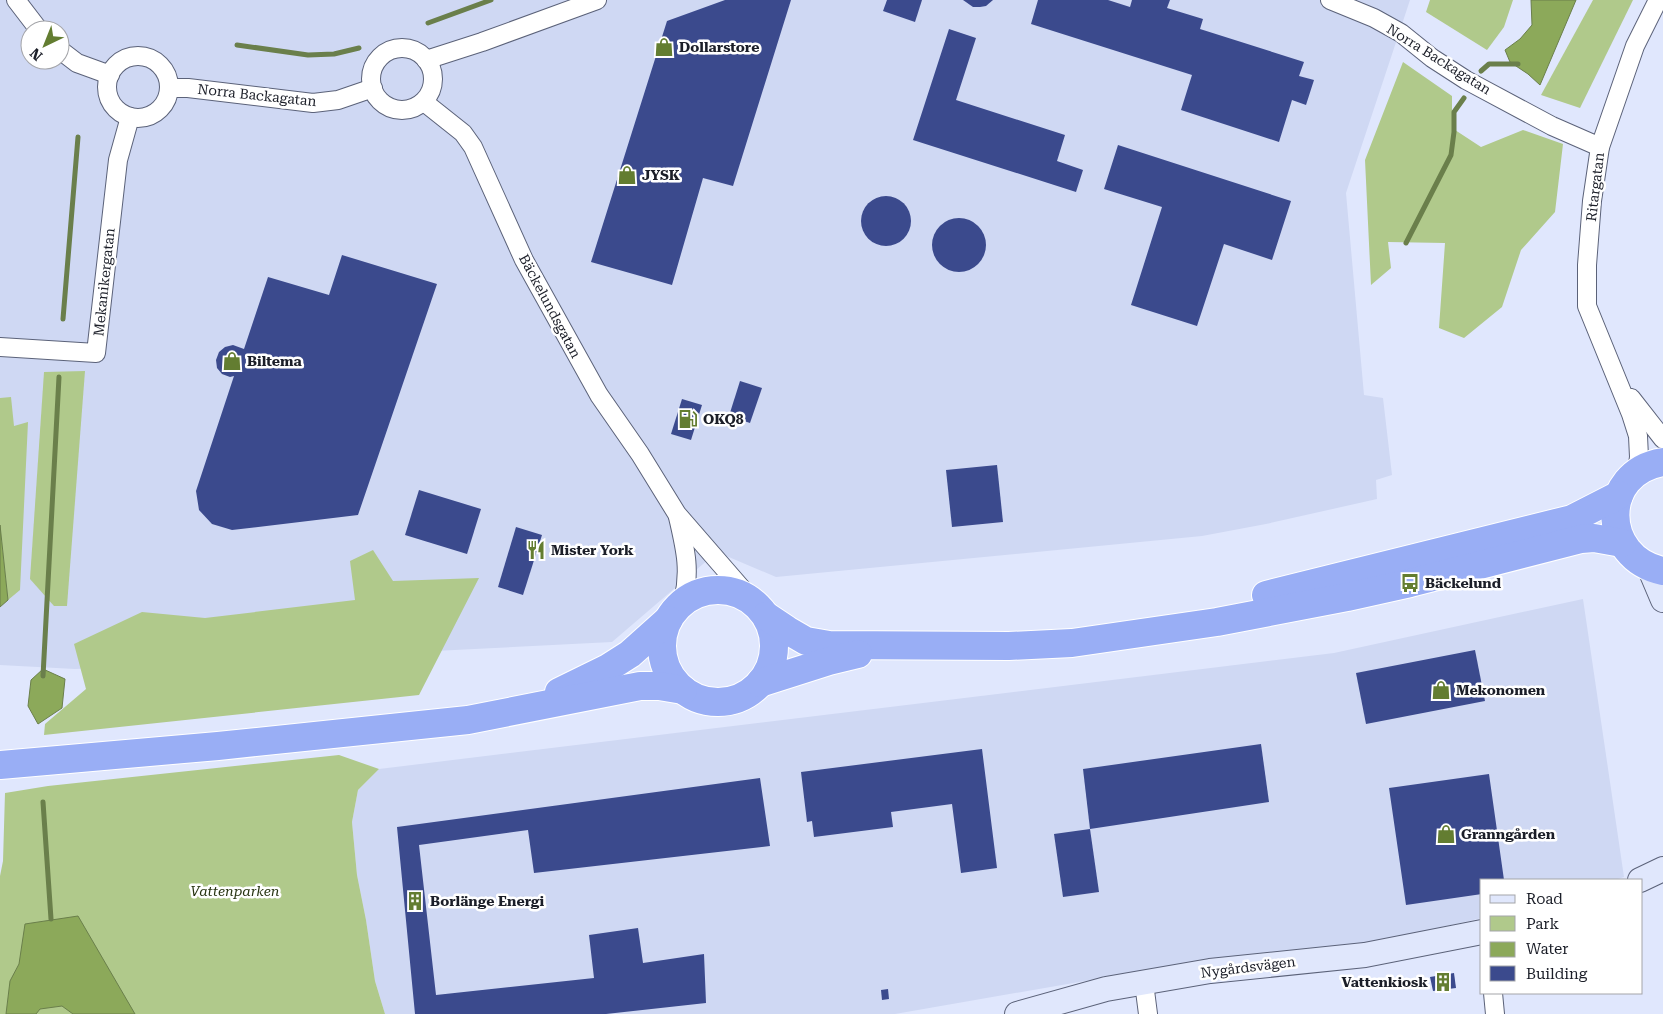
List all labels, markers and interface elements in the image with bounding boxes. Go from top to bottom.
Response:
north arrow [20,20,70,70]
street label: Norra Backagatan [1384,21,1494,97]
shop icon: Dollarstore [653,36,675,58]
place label: Dollarstore [679,39,759,55]
text: N [27,45,46,64]
street label: Norra Backagatan [197,81,317,109]
street label: Ritargatan [1583,152,1607,222]
shop icon: JYSK [616,164,638,186]
place label: JYSK [642,167,680,183]
street label: Mekanikergatan [90,227,118,337]
street label: Bäckelundsgatan [516,251,584,361]
shop icon: Biltema [221,350,243,372]
place label: Biltema [247,353,303,369]
fuel station icon: OKQ8 [677,408,699,430]
place label: OKQ8 [703,411,744,427]
restaurant icon: Mister York [525,539,547,561]
place label: Mister York [551,542,634,558]
bus stop icon: Bäckelund [1399,572,1421,594]
place label: Bäckelund [1425,575,1502,591]
shop icon: Mekonomen [1430,679,1452,701]
place label: Mekonomen [1456,682,1546,698]
shop icon: Granngården [1435,823,1457,845]
place label: Granngården [1461,826,1556,842]
legend [1480,879,1643,994]
park label: Vattenparken [191,883,280,899]
building icon: Borlänge Energi [404,890,426,912]
text: Road [1526,890,1563,908]
place label: Borlänge Energi [430,893,545,909]
text: Park [1526,915,1560,933]
text: Water [1526,940,1568,958]
street label: Nygårdsvägen [1200,953,1296,981]
text: Building [1526,965,1588,983]
building icon: Vattenkiosk [1432,971,1454,993]
place label: Vattenkiosk [1342,974,1428,990]

